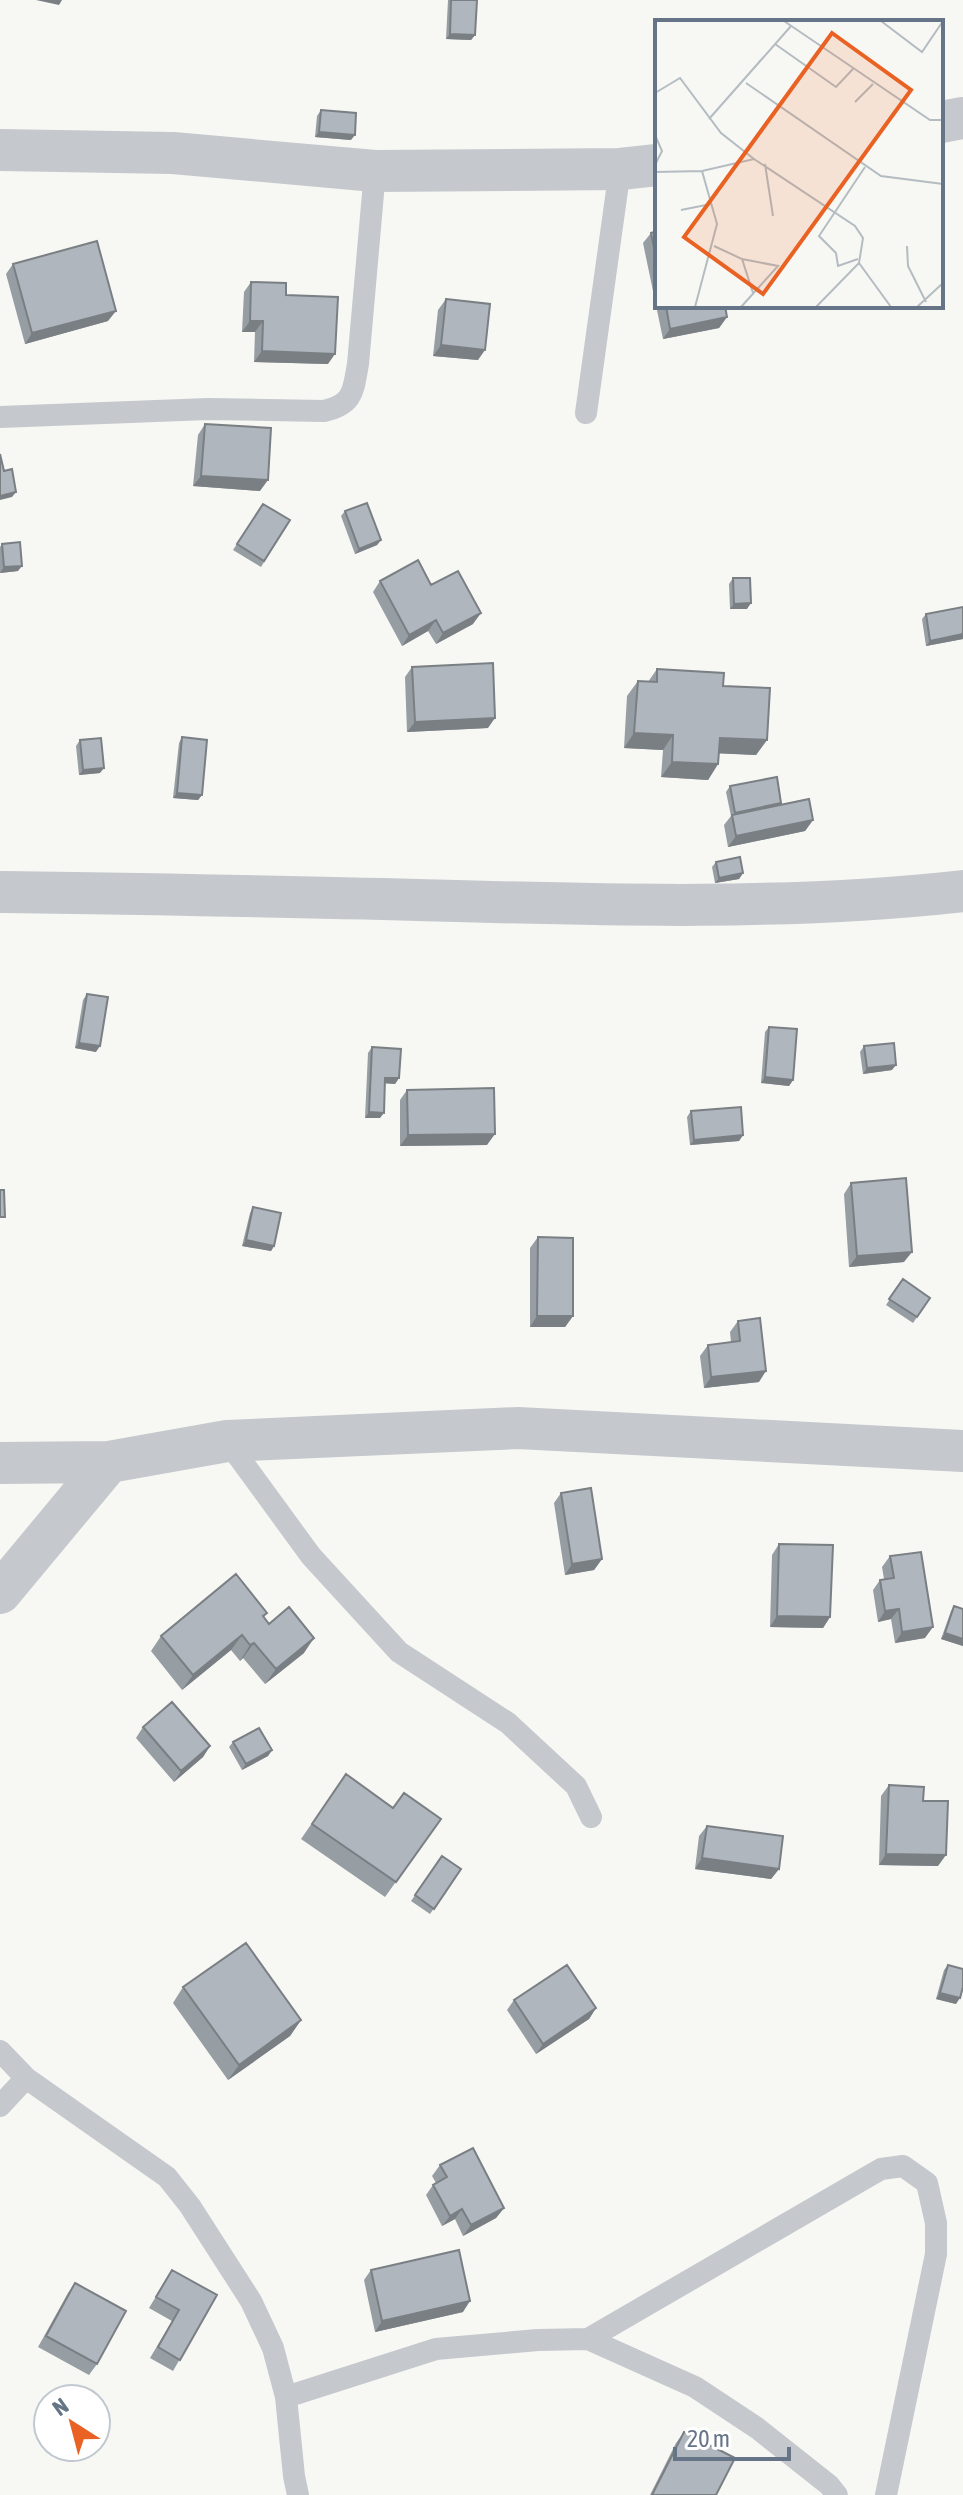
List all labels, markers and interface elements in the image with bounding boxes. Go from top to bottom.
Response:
inset map [655,20,943,308]
north arrow [32,2383,112,2463]
text: N [47,2392,73,2421]
scale bar [675,2411,789,2461]
text: 20 m [687,2425,730,2452]

